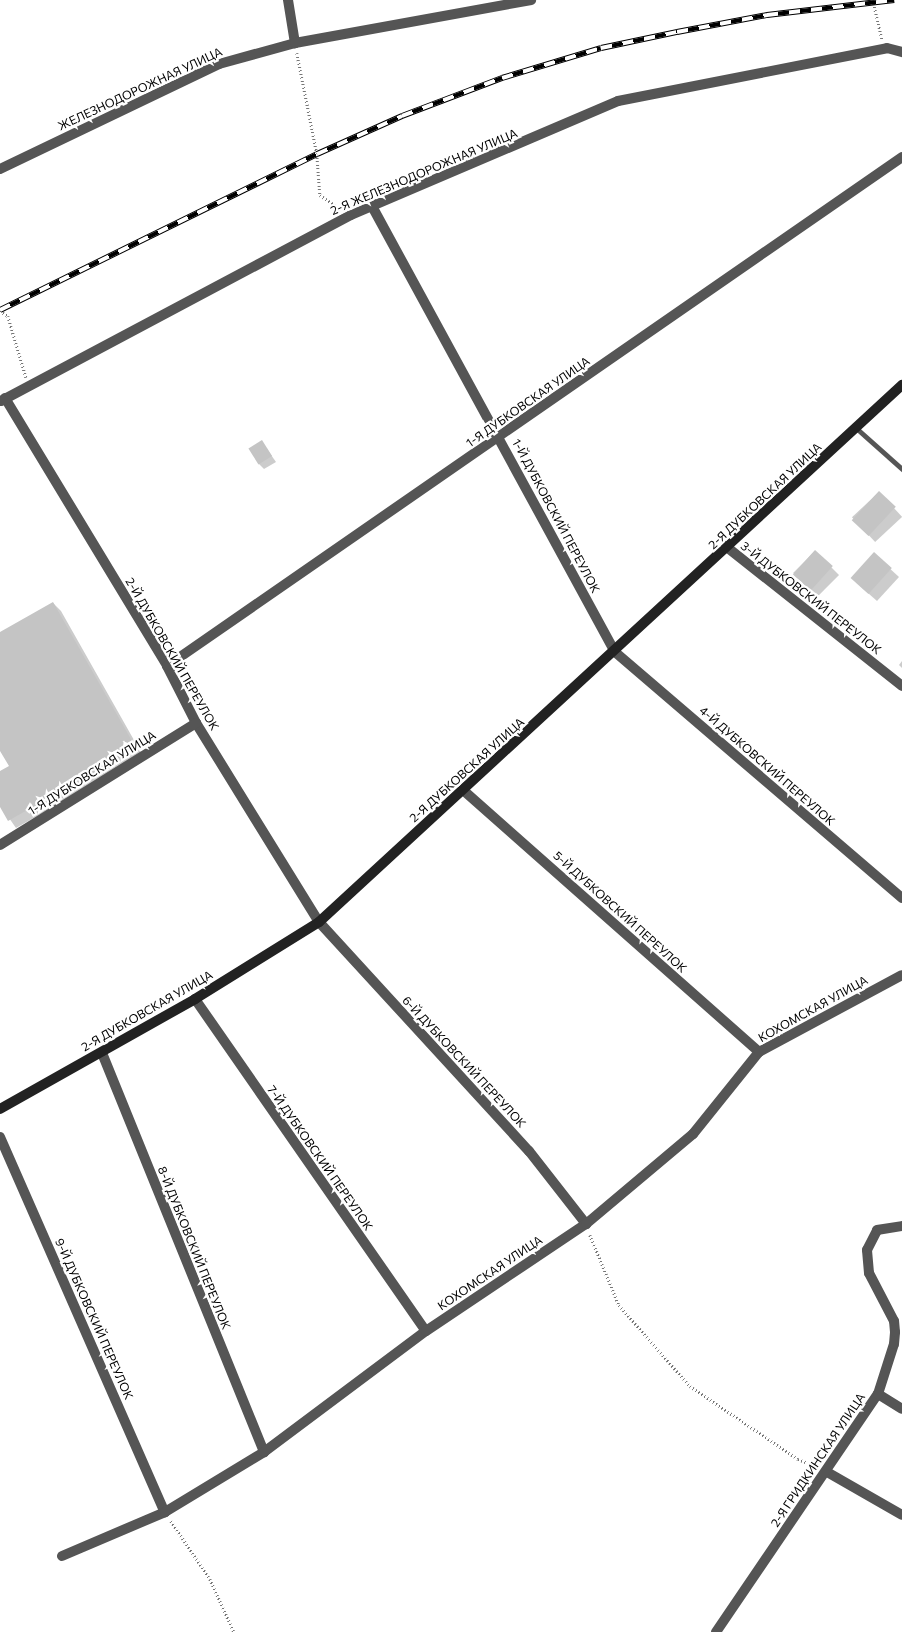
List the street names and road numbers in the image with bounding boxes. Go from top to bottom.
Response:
street label: ЖЕЛЕЗНОДОРОЖНАЯ УЛИЦА [55,44,225,134]
street label: 2-Я ЖЕЛЕЗНОДОРОЖНАЯ УЛИЦА [328,126,520,218]
street label: 1-Я ДУБКОВСКАЯ УЛИЦА [463,354,593,450]
street label: 1-Й ДУБКОВСКИЙ ПЕРЕУЛОК [509,436,603,596]
street label: 2-Я ДУБКОВСКАЯ УЛИЦА [706,440,824,552]
street label: 3-Й ДУБКОВСКИЙ ПЕРЕУЛОК [738,539,884,657]
street label: 2-Й ДУБКОВСКИЙ ПЕРЕУЛОК [122,575,222,733]
street label: 4-Й ДУБКОВСКИЙ ПЕРЕУЛОК [696,703,838,829]
street label: 2-Я ДУБКОВСКАЯ УЛИЦА [407,715,527,825]
street label: 1-Я ДУБКОВСКАЯ УЛИЦА [26,728,158,818]
street label: 5-Й ДУБКОВСКИЙ ПЕРЕУЛОК [550,848,690,976]
street label: 2-Я ДУБКОВСКАЯ УЛИЦА [79,967,215,1055]
street label: КОХОМСКАЯ УЛИЦА [756,973,870,1045]
street label: 6-Й ДУБКОВСКИЙ ПЕРЕУЛОК [399,993,529,1131]
street label: 7-Й ДУБКОВСКИЙ ПЕРЕУЛОК [264,1083,376,1233]
street label: 8-Й ДУБКОВСКИЙ ПЕРЕУЛОК [155,1164,233,1332]
street label: КОХОМСКАЯ УЛИЦА [435,1233,545,1313]
street label: 9-Й ДУБКОВСКИЙ ПЕРЕУЛОК [52,1236,136,1402]
street label: 2-Я ГРИДКИНСКАЯ УЛИЦА [768,1390,868,1530]

